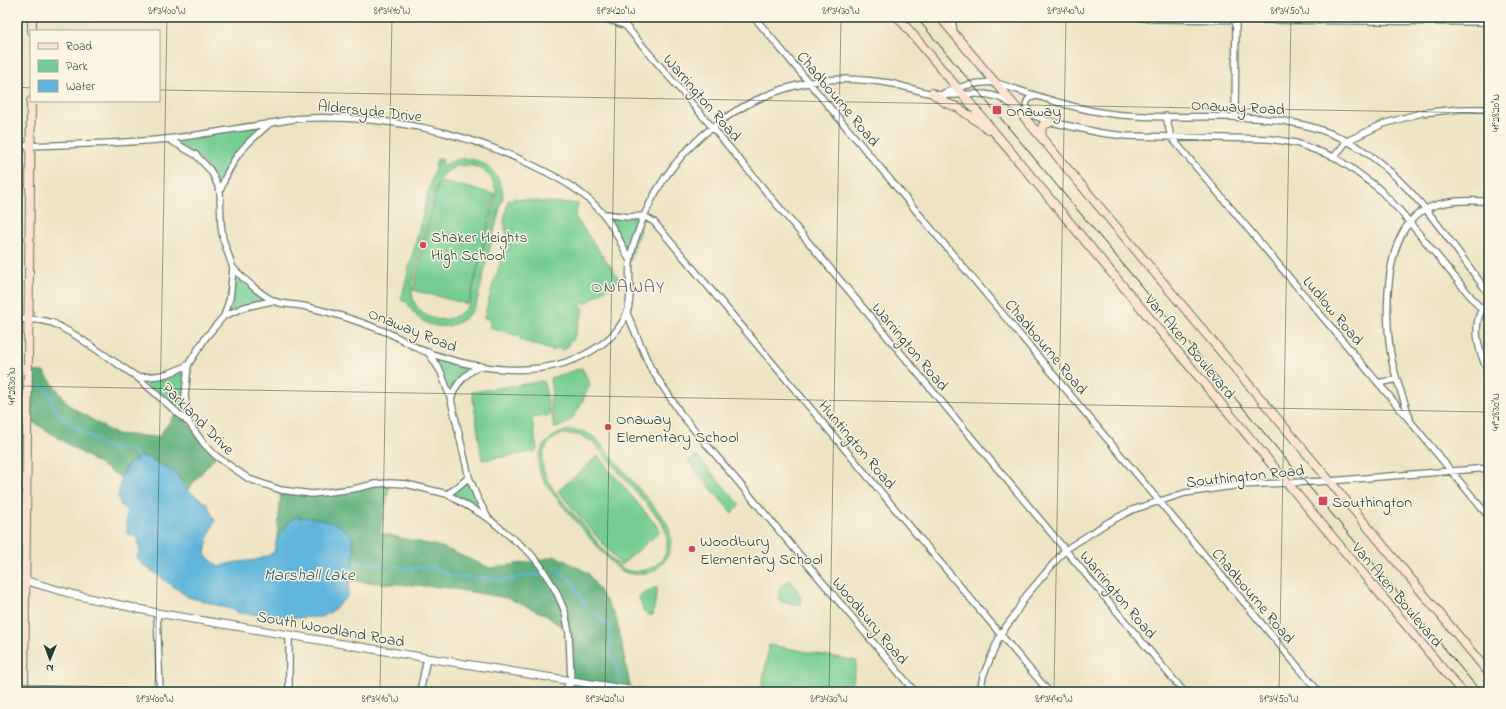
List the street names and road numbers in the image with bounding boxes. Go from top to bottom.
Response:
street label: Chadbourne Road [790,46,885,152]
street label: Warrington Road [657,49,746,147]
street label: Onaway Road [1190,94,1285,122]
street label: Aldersyde Drive [316,95,424,129]
street label: Ludlow Road [1296,271,1369,351]
street label: Van Aken Boulevard [1138,289,1241,405]
street label: Chadbourne Road [998,294,1093,400]
street label: Warrington Road [865,298,954,397]
street label: Onaway Road [364,302,460,360]
street label: Parkland Drive [156,378,240,462]
street label: Huntington Road [812,395,901,495]
street label: Southington Road [1185,459,1306,495]
street label: Van Aken Boulevard [1345,537,1448,653]
street label: Chadbourne Road [1205,543,1300,649]
street label: Warrington Road [1073,546,1162,645]
street label: Woodbury Road [825,572,913,670]
street label: South Woodland Road [255,605,406,655]

